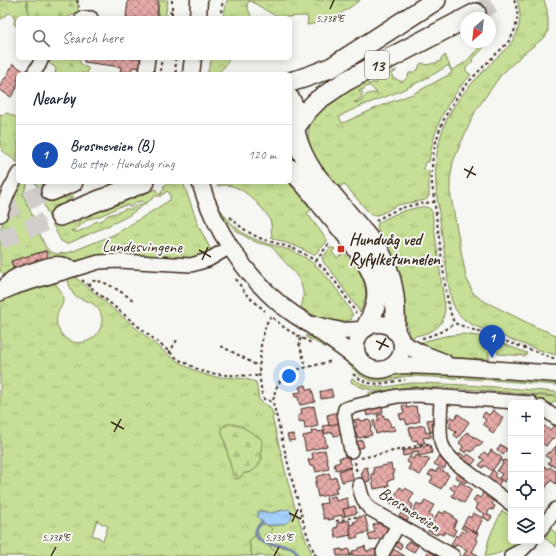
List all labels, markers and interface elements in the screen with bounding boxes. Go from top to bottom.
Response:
text: 5.738°E [316,12,346,25]
north arrow [460,12,496,48]
search box [16,16,292,60]
icon: search [30,27,52,49]
text: Search here [62,29,123,48]
road number: 13 [365,51,389,79]
text: Nearby [32,88,75,109]
text: Brosmeveien (B) [70,137,154,156]
text: 1 [42,147,48,163]
text: 120 m [248,147,276,163]
text: Bus stop · Hundvåg ring [70,156,175,172]
place label: Hundvåg ved Ryfylketunnelen [349,229,441,270]
street label: Lundesvingene [102,235,183,258]
marker: Hundvåg ved Ryfylketunnelen [336,244,346,254]
pin: 1 [479,325,505,358]
your location [279,366,299,386]
map controls [508,400,544,544]
button: + [508,400,544,436]
button: − [508,436,544,472]
button: locate [508,472,544,508]
street label: Brosmeveien [375,482,445,537]
button: layers [508,508,544,544]
text: 5.738°E [42,531,72,544]
text: 5.736°E [265,531,295,544]

